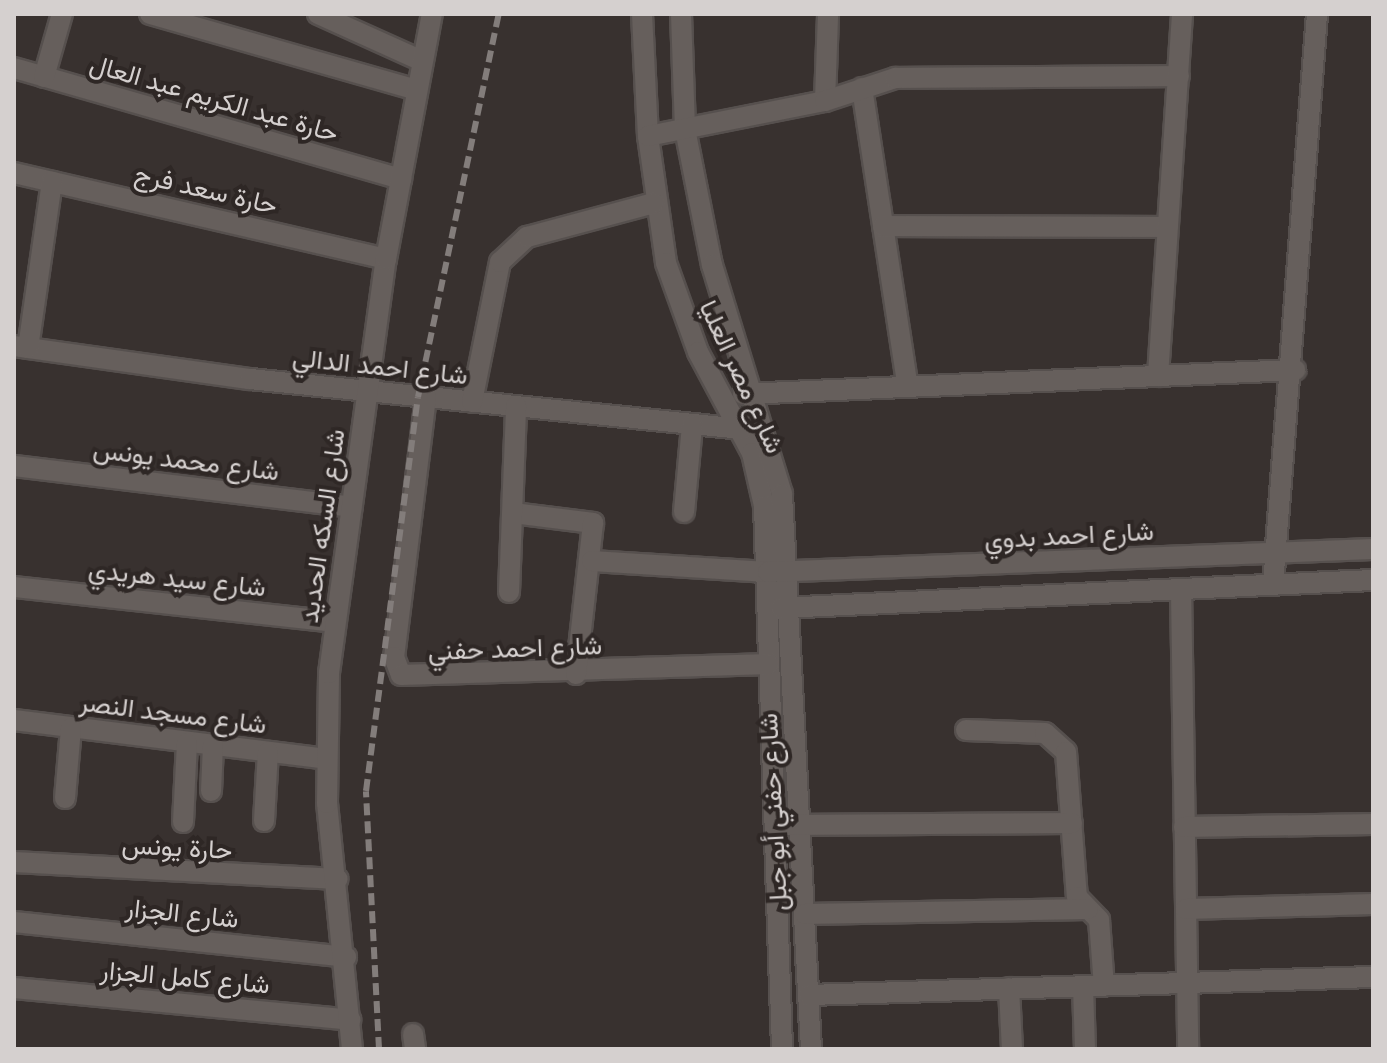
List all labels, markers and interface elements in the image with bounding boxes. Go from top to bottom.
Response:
street label: حارة عبد الكريم عبد العال [86,49,342,149]
street label: حارة سعد فرج [132,158,280,222]
street label: شارع مصر العليا [692,296,790,458]
street label: شارع احمد الدالي [291,342,469,392]
street label: شارع السكه الحديد [294,427,352,625]
street label: شارع محمد يونس [91,434,281,488]
street label: شارع احمد بدوي [983,516,1155,556]
street label: شارع سيد هريدي [87,554,267,604]
street label: شارع احمد حفني [427,630,603,668]
street label: شارع مسجد النصر [78,687,268,741]
street label: شارع حفني أبو جبل [753,712,795,912]
street label: حارة يونس [121,830,233,866]
street label: شارع الجزار [124,893,240,935]
street label: شارع كامل الجزار [99,955,271,1001]

